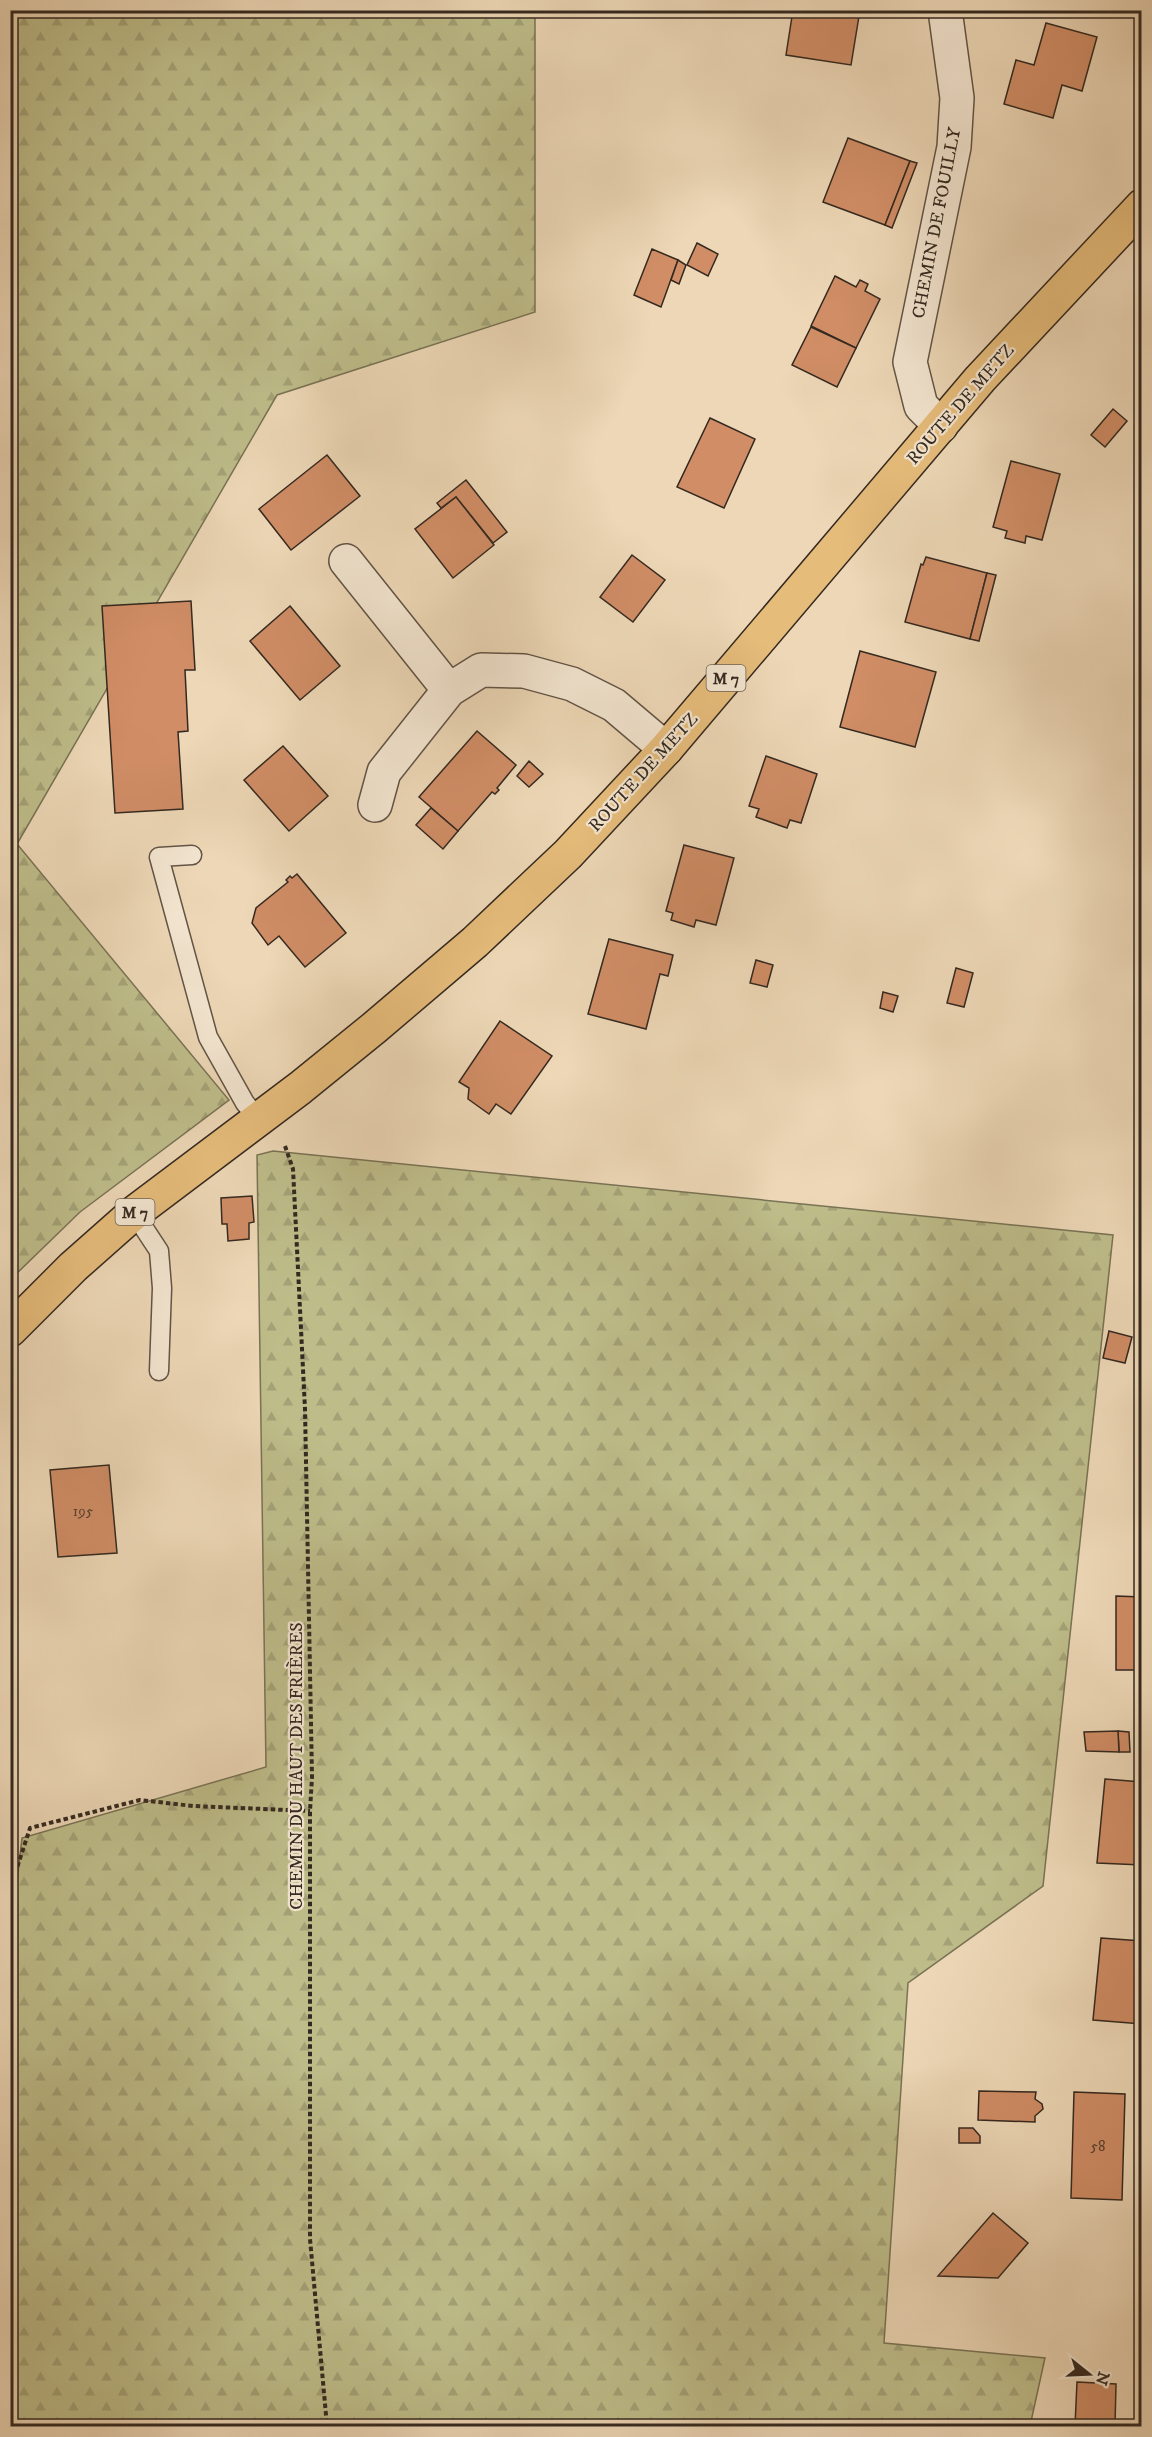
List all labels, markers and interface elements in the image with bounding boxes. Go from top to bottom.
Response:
street label: CHEMIN DE FOUILLY [908,125,966,320]
street label: ROUTE DE METZ [902,339,1019,470]
road number: M 7 [706,665,746,691]
street label: ROUTE DE METZ [584,708,703,837]
road number: M 7 [116,1199,154,1225]
house number: 195 [73,1502,94,1521]
street label: CHEMIN DU HAUT DES FRIÈRES [286,1622,308,1910]
house number: 58 [1091,2137,1105,2156]
north arrow [1059,2344,1119,2404]
text: N [1091,2369,1114,2388]

